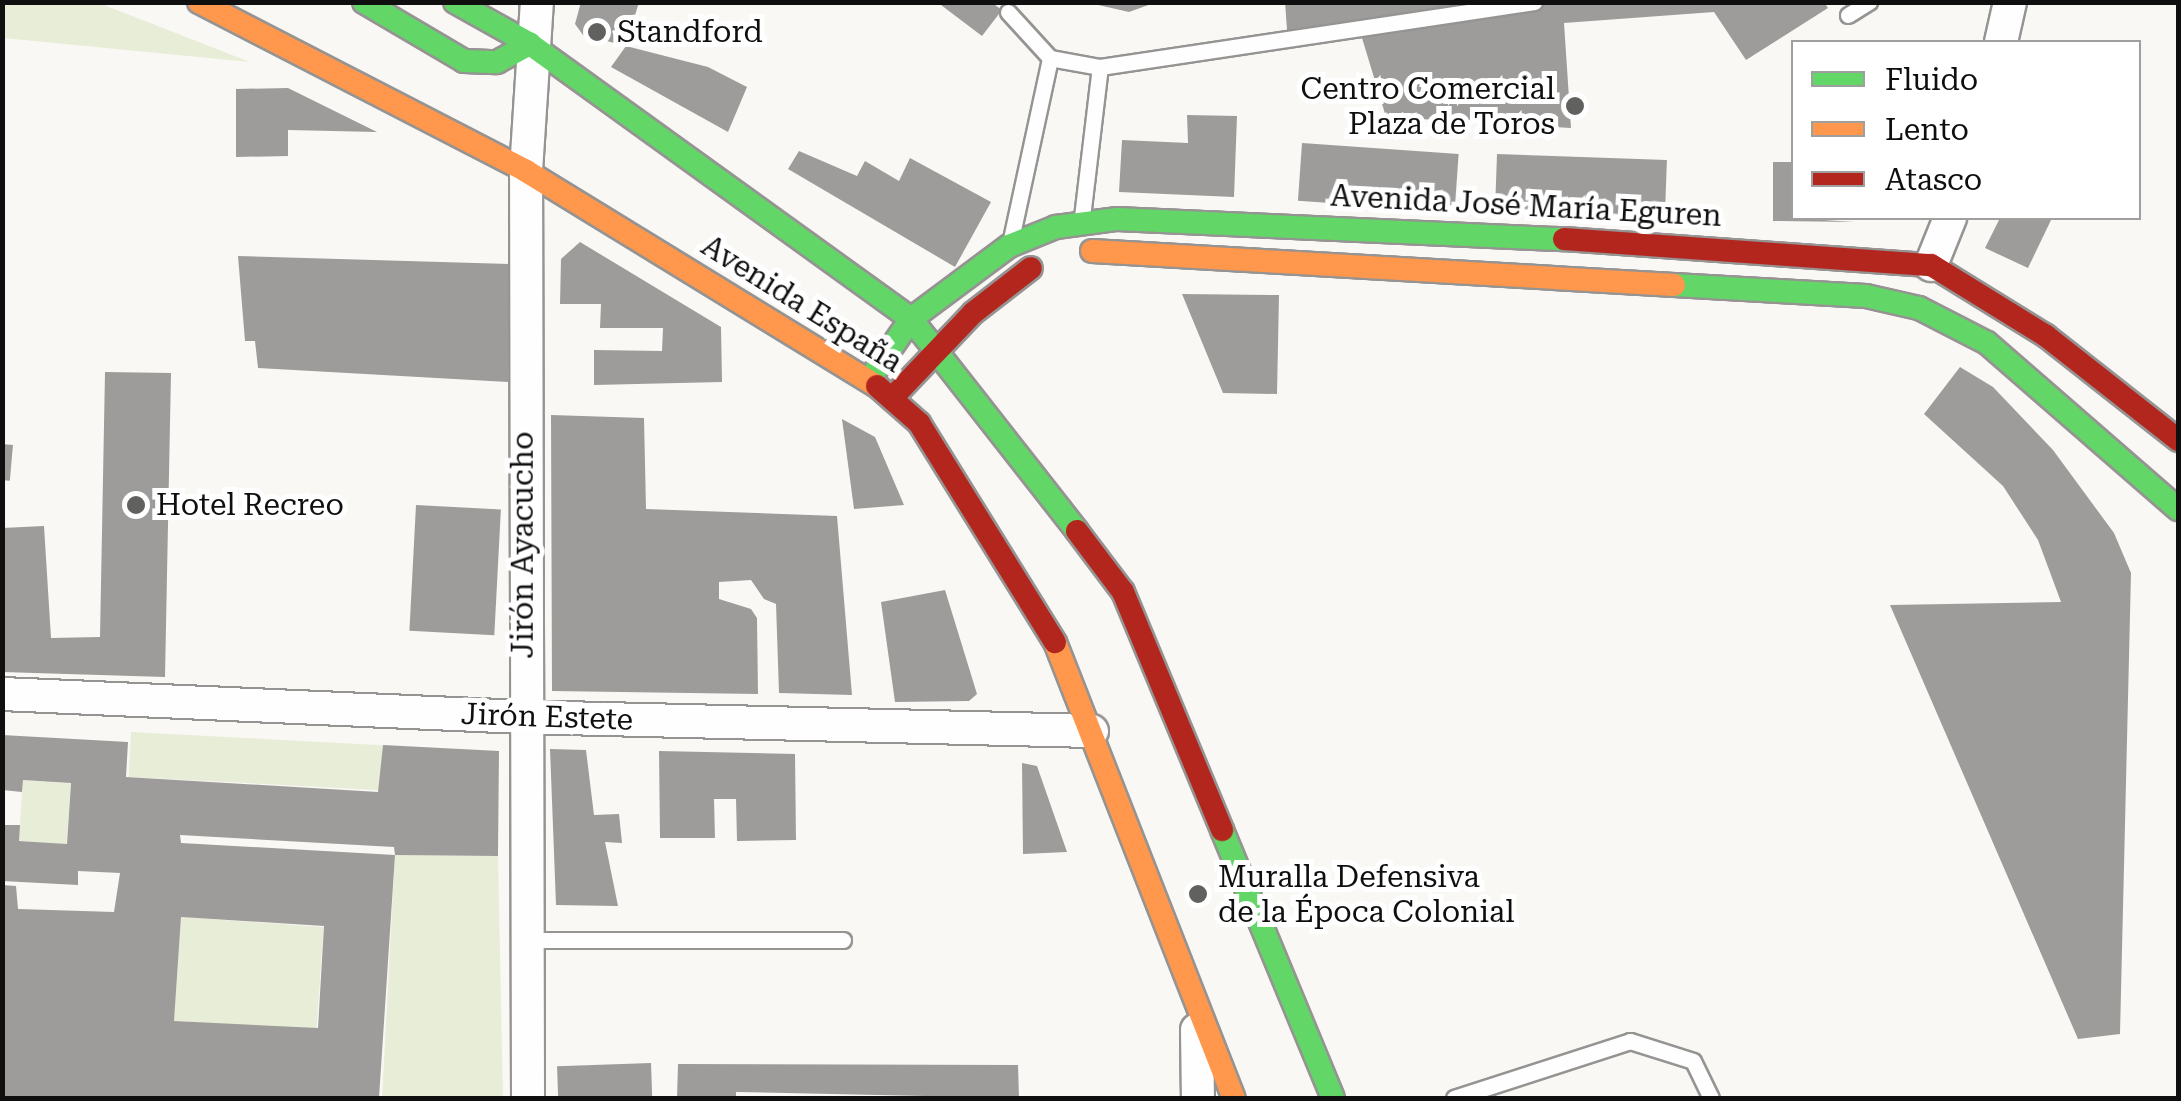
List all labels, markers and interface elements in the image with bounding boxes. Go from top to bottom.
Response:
place label: Standford [617,14,763,50]
marker: Standford [586,21,608,43]
legend [1791,40,2141,220]
text: Fluido [1885,62,1978,97]
place label: Centro Comercial Plaza de Toros [1300,71,1555,142]
marker: Centro Comercial Plaza de Toros [1564,95,1586,117]
text: Lento [1885,112,1969,147]
text: Atasco [1885,162,1982,197]
street label: Avenida José María Eguren [1330,178,1722,234]
street label: Avenida España [695,228,909,380]
street label: Jirón Ayacucho [505,431,541,659]
place label: Hotel Recreo [156,487,344,523]
marker: Hotel Recreo [125,494,147,516]
street label: Jirón Estete [460,696,634,738]
place label: Muralla Defensiva de la Época Colonial [1218,859,1515,930]
marker: Muralla Defensiva de la Época Colonial [1187,883,1209,905]

